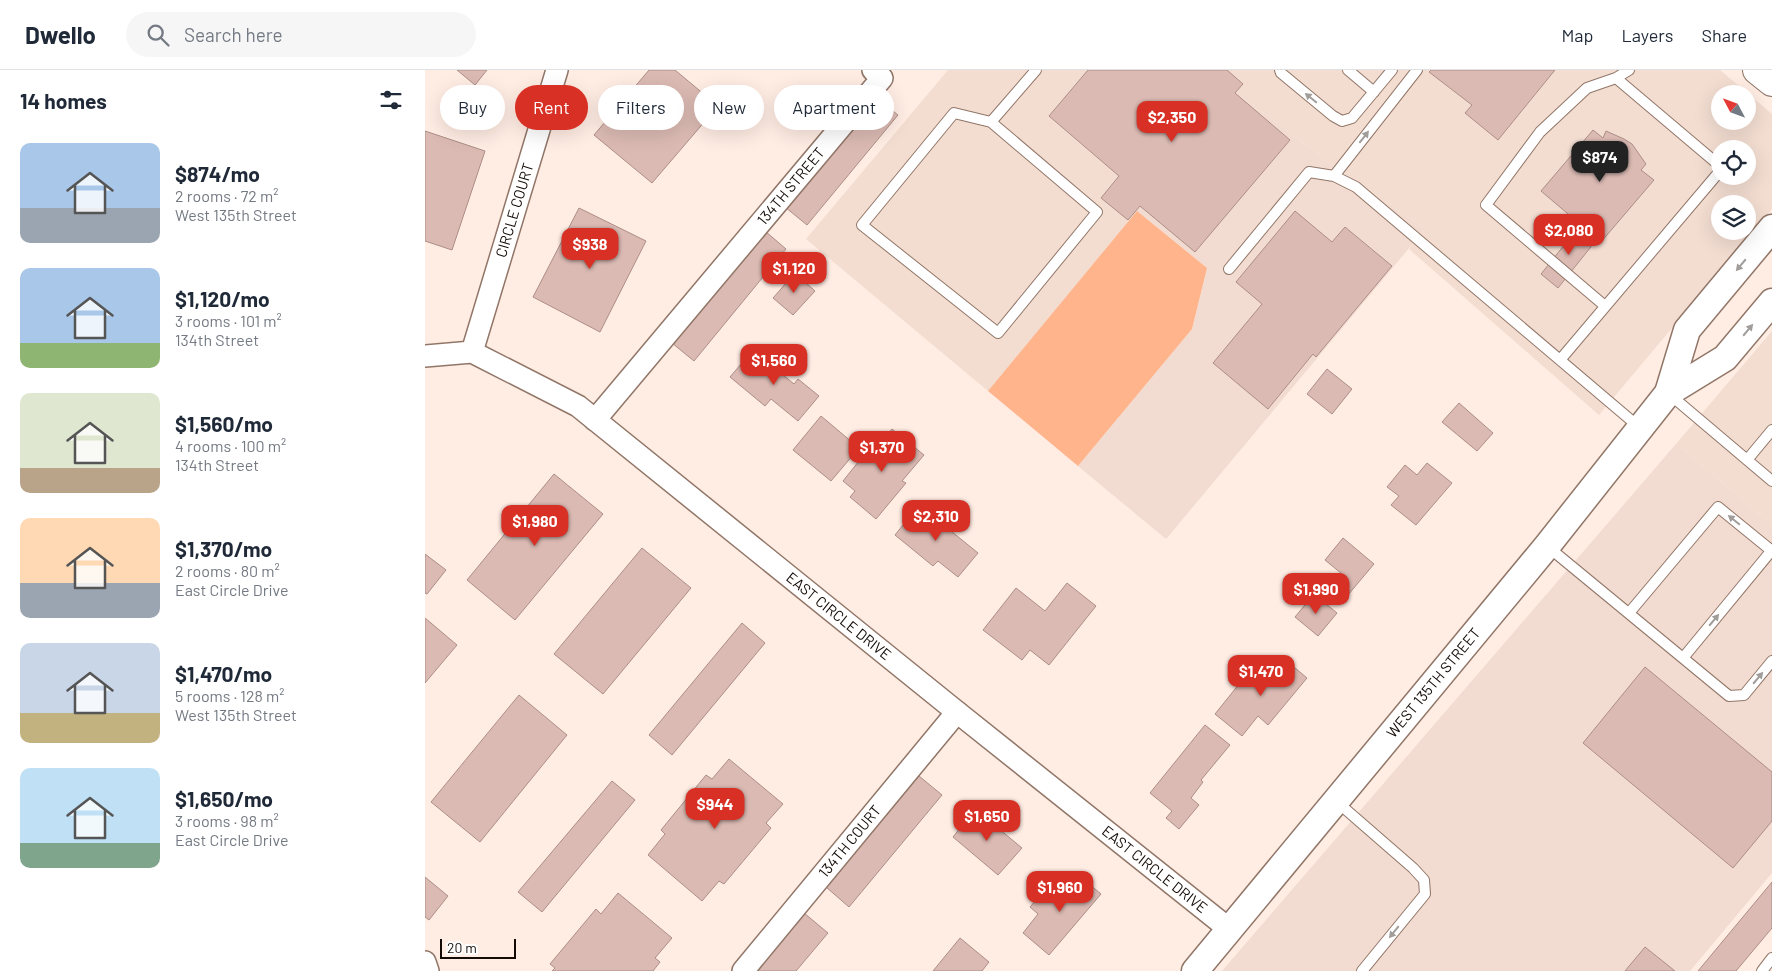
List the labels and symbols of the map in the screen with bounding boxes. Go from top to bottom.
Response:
north arrow [1711,85,1756,130]
one-way arrow [1304,92,1317,103]
pin: $2,350 [1131,100,1213,143]
one-way arrow [1359,131,1370,144]
pin: $874 [1570,140,1630,183]
street label: 134TH STREET [753,143,828,228]
street label: CIRCLE COURT [491,161,536,259]
pin: $2,080 [1528,214,1610,256]
pin: $938 [560,228,620,270]
pin: $1,120 [753,252,835,294]
one-way arrow [1735,259,1746,272]
one-way arrow [1743,324,1754,337]
pin: $1,560 [733,344,815,386]
pin: $1,370 [841,430,923,473]
pin: $2,310 [895,500,977,542]
pin: $1,980 [494,504,576,547]
one-way arrow [1728,515,1741,526]
street label: EAST CIRCLE DRIVE [783,568,895,663]
pin: $1,990 [1275,572,1357,615]
one-way arrow [1708,614,1719,627]
street label: WEST 135TH STREET [1382,624,1483,741]
pin: $1,470 [1220,654,1302,697]
one-way arrow [1753,672,1764,685]
pin: $944 [685,788,745,830]
pin: $1,650 [946,800,1028,842]
street label: 134TH COURT [814,801,884,881]
street label: EAST CIRCLE DRIVE [1099,821,1212,916]
pin: $1,960 [1019,870,1101,913]
one-way arrow [1388,925,1399,938]
scale bar [440,936,516,959]

